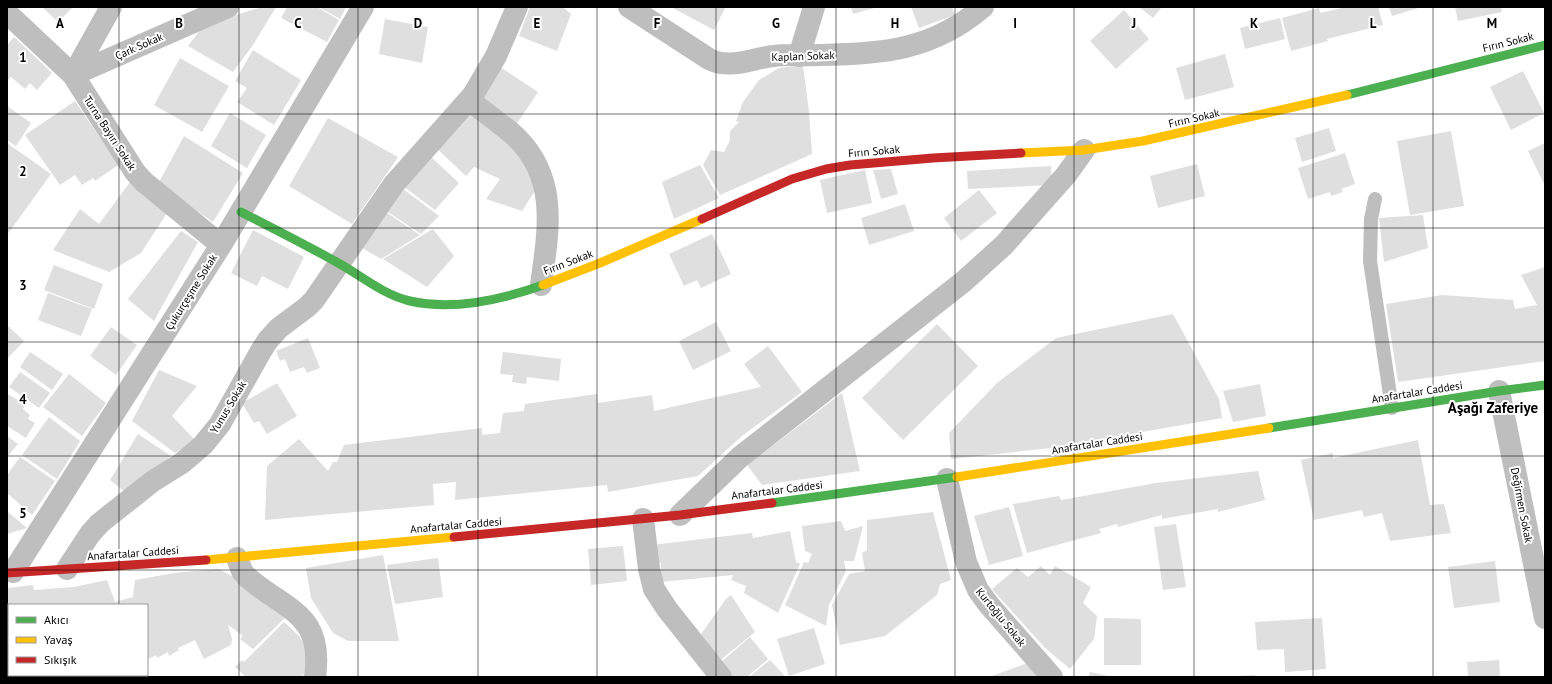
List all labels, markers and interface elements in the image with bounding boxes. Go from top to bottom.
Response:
text: A [56,15,64,32]
text: B [175,15,183,32]
text: C [294,15,302,32]
text: D [414,15,422,32]
text: E [534,15,541,32]
text: F [654,15,661,32]
text: G [772,15,780,32]
text: H [891,15,899,32]
text: I [1013,15,1017,32]
text: J [1131,15,1136,32]
text: K [1250,15,1258,32]
text: L [1370,15,1377,32]
text: M [1487,15,1497,32]
street label: Çark Sokak [113,29,166,63]
street label: Fırın Sokak [1481,29,1536,55]
street label: Kaplan Sokak [771,48,836,64]
text: 1 [19,49,27,66]
street label: Turna Bayırı Sokak [81,93,140,174]
street label: Fırın Sokak [1167,105,1222,131]
street label: Fırın Sokak [847,142,901,160]
text: 2 [19,163,27,180]
street label: Fırın Sokak [541,246,595,278]
street label: Çukurçeşme Sokak [162,251,220,333]
text: 3 [19,277,27,294]
street label: Yunus Sokak [207,378,249,436]
street label: Anafartalar Caddesi [1370,378,1464,406]
text: 4 [19,391,27,408]
district label: Aşağı Zaferiye [1448,398,1539,417]
street label: Anafartalar Caddesi [1050,429,1144,457]
street label: Değirmen Sokak [1508,466,1536,545]
street label: Anafartalar Caddesi [730,477,824,503]
text: 5 [19,505,27,522]
street label: Anafartalar Caddesi [410,514,502,536]
street label: Anafartalar Caddesi [87,543,179,563]
street label: Kurtoğlu Sokak [973,585,1029,650]
legend [8,604,148,676]
text: Akıcı [44,612,69,627]
text: Yavaş [44,632,73,647]
text: Sıkışık [44,652,77,667]

